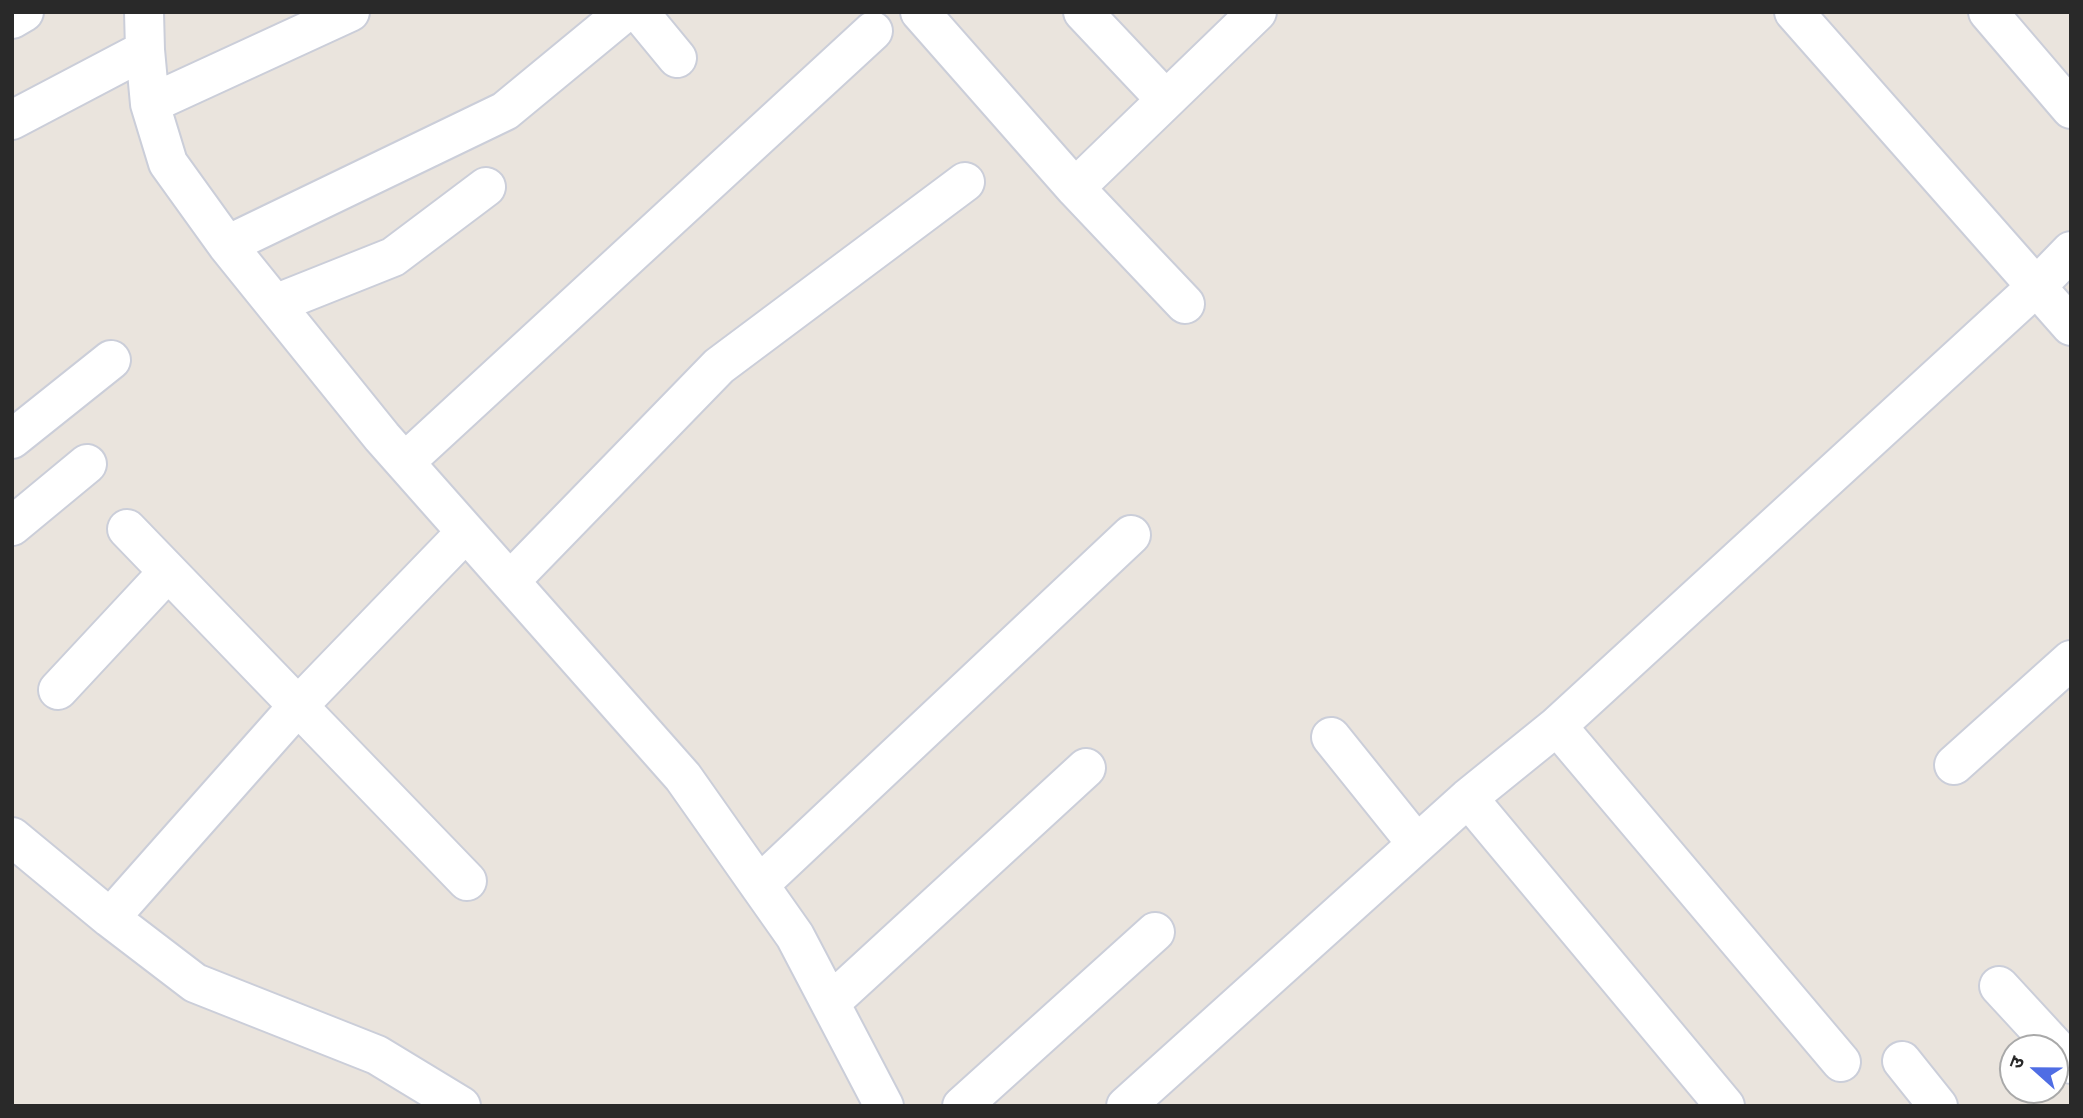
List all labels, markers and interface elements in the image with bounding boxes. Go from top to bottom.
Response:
north arrow [1999,1034,2069,1104]
text: उ [2003,1053,2029,1072]

